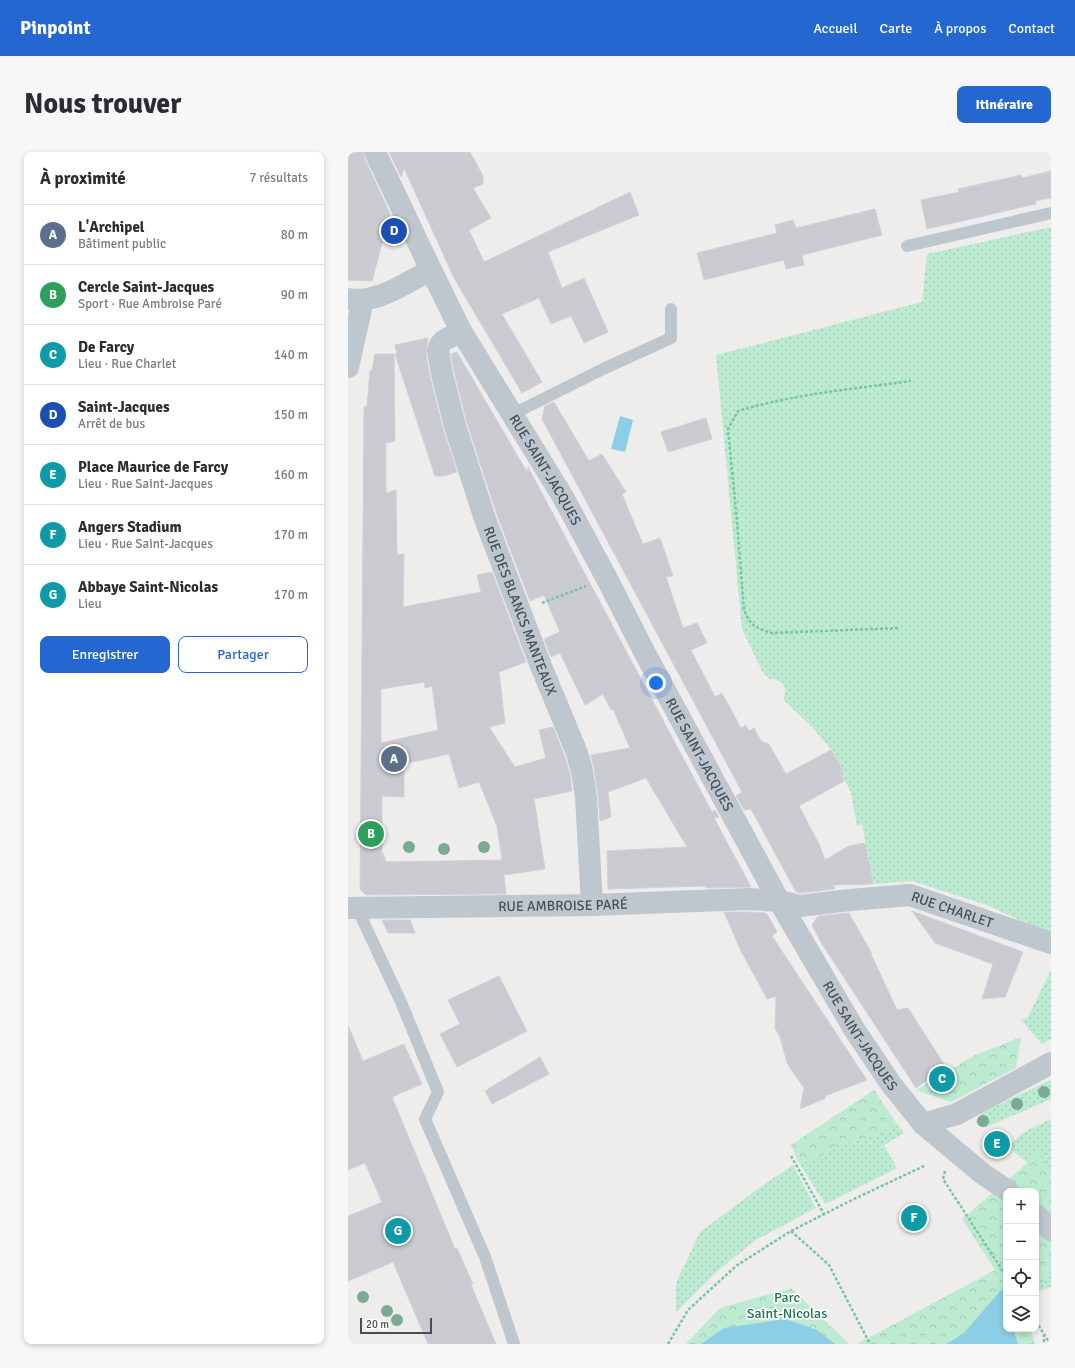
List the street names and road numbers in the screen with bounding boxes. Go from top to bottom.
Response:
street label: RUE SAINT-JACQUES [506,411,585,528]
street label: RUE DES BLANCS MANTEAUX [480,524,561,698]
street label: RUE SAINT-JACQUES [662,695,737,814]
street label: RUE CHARLET [909,888,996,931]
street label: RUE AMBROISE PARÉ [498,895,628,915]
street label: RUE SAINT-JACQUES [819,978,902,1094]

